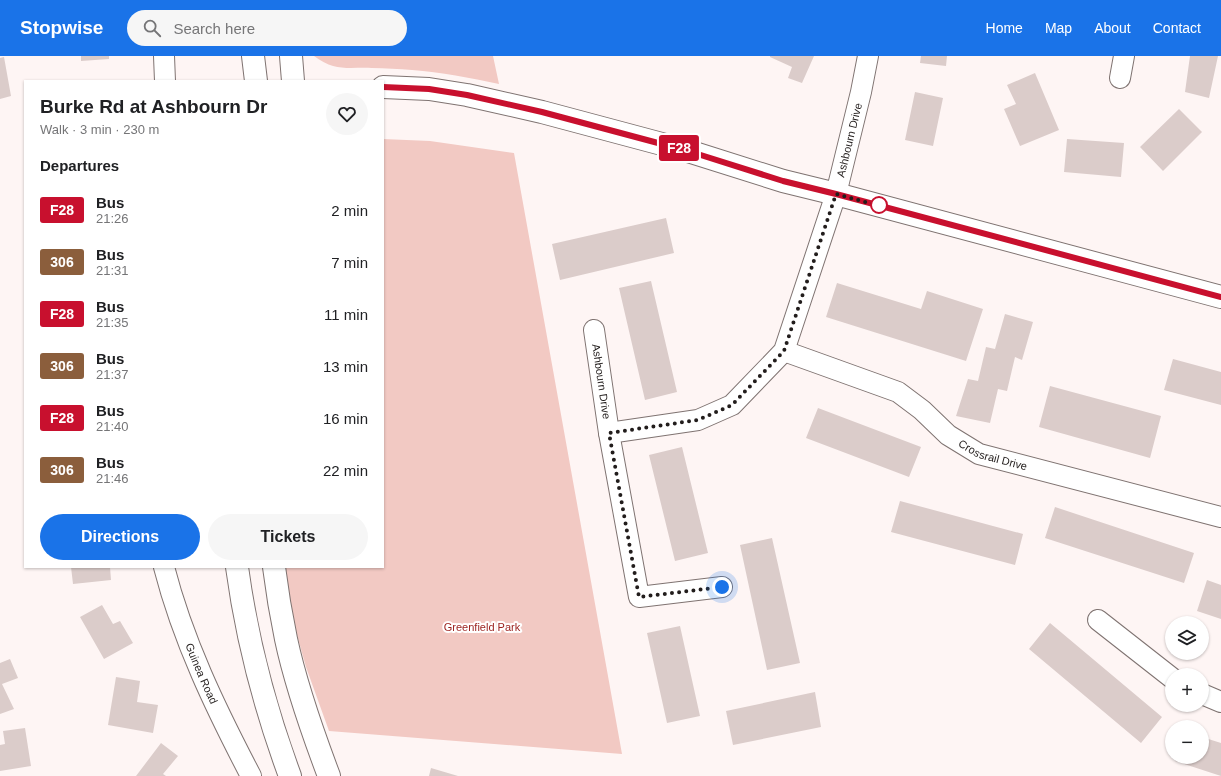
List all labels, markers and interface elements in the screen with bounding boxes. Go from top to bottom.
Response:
search box [127,10,407,46]
text: Stopwise [20,17,103,38]
icon: search [141,17,163,39]
text: Search here [173,20,255,37]
text: Home [986,20,1023,36]
text: Map [1045,20,1072,36]
text: About [1094,20,1131,36]
text: Contact [1153,20,1201,36]
button: heart [326,93,368,135]
text: Burke Rd at Ashbourn Dr [40,96,267,117]
street label: Ashbourn Drive [834,102,864,178]
text: Walk · 3 min · 230 m [40,122,159,137]
line badge: F28 [656,135,702,161]
text: F28 [667,140,691,156]
text: Departures [40,157,119,174]
text: Bus [96,194,124,211]
unlabelled marker [870,196,888,214]
text: F28 [50,202,74,218]
text: 2 min [331,202,368,219]
text: 21:26 [96,211,129,226]
text: Bus [96,246,124,263]
text: 306 [50,254,74,270]
text: 7 min [331,254,368,271]
text: 21:31 [96,263,129,278]
text: Bus [96,298,124,315]
text: F28 [50,306,74,322]
text: 11 min [324,306,368,323]
text: 21:35 [96,315,129,330]
street label: Ashbourn Drive [590,343,613,420]
text: Bus [96,350,124,367]
text: 306 [50,358,74,374]
text: 13 min [323,358,368,375]
text: 21:37 [96,367,129,382]
text: Bus [96,402,124,419]
text: F28 [50,410,74,426]
text: 16 min [323,410,368,427]
text: 21:40 [96,419,129,434]
street label: Crossrail Drive [957,437,1028,472]
text: Bus [96,454,124,471]
text: 306 [50,462,74,478]
text: 22 min [323,462,368,479]
text: 21:46 [96,471,129,486]
button: Directions [40,514,200,560]
button: Tickets [208,514,368,560]
your location [712,577,732,597]
map controls [1165,616,1209,764]
button: layers [1165,616,1209,660]
park label: Greenfield Park [444,621,521,633]
street label: Guinea Road [183,641,220,706]
button: + [1165,668,1209,712]
button: − [1165,720,1209,764]

